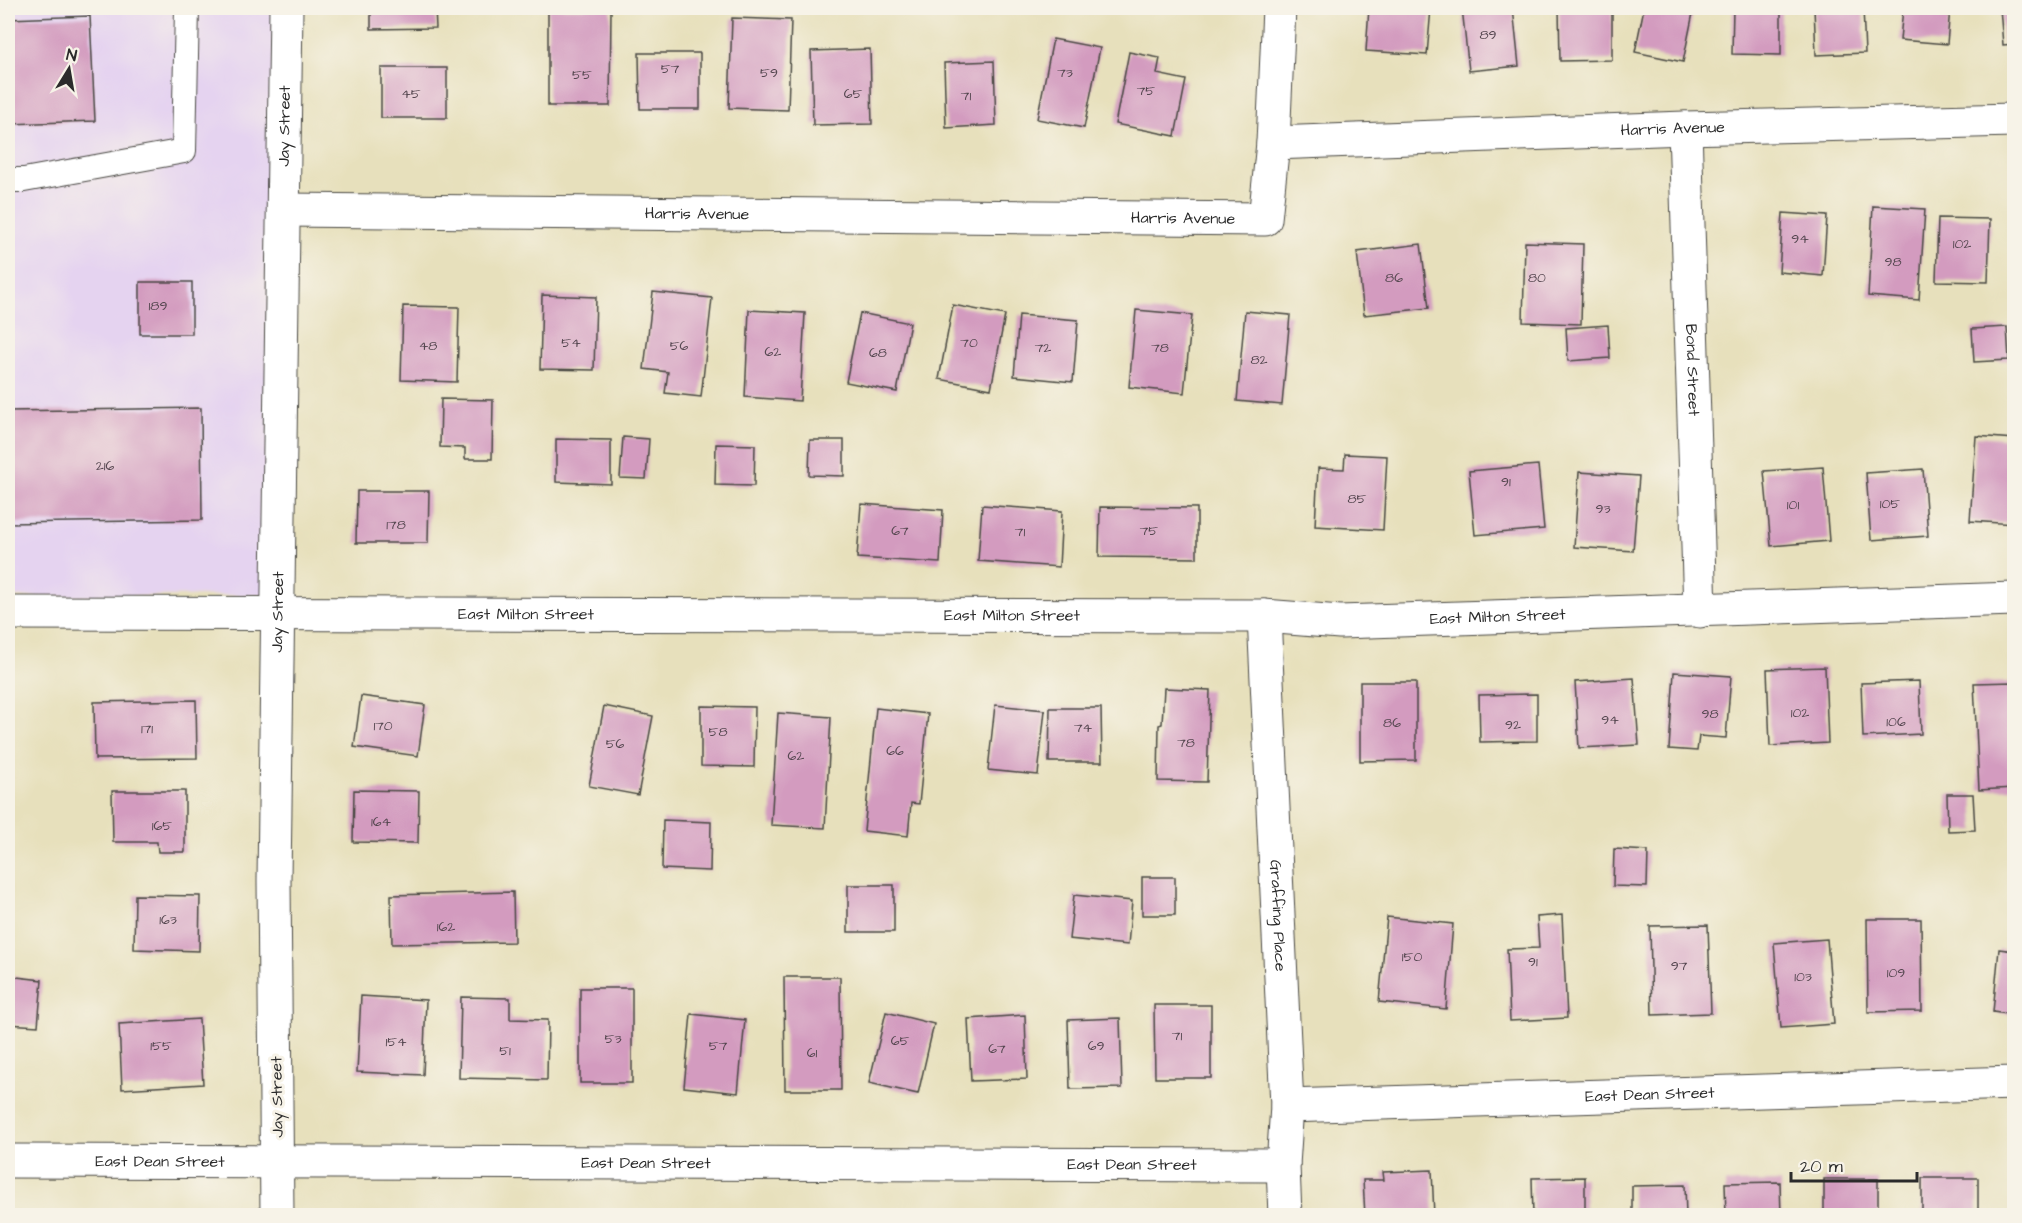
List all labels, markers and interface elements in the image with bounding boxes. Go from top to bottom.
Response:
house number: 89 [1479,25,1497,45]
north arrow [39,39,99,99]
text: N [65,44,79,67]
house number: 57 [661,59,680,79]
house number: 59 [760,63,778,83]
house number: 73 [1057,63,1073,83]
house number: 55 [572,65,592,85]
house number: 75 [1137,81,1155,101]
house number: 45 [401,84,421,104]
house number: 65 [844,84,862,104]
street label: Jay Street [273,85,296,167]
house number: 71 [961,86,971,106]
street label: Harris Avenue [1620,116,1725,141]
street label: Harris Avenue [645,202,750,225]
street label: Harris Avenue [1131,207,1236,230]
house number: 94 [1791,229,1809,249]
house number: 102 [1953,234,1971,254]
house number: 98 [1884,252,1902,272]
house number: 86 [1385,268,1403,288]
house number: 80 [1528,268,1546,288]
house number: 189 [149,296,167,316]
street label: Bond Street [1680,323,1705,417]
house number: 54 [561,333,581,353]
house number: 70 [960,333,978,353]
house number: 48 [419,336,437,356]
house number: 56 [670,336,689,356]
house number: 72 [1035,338,1051,358]
house number: 78 [1151,338,1169,358]
house number: 62 [765,342,781,362]
house number: 68 [869,343,887,363]
house number: 82 [1250,350,1268,370]
house number: 216 [96,456,115,476]
house number: 91 [1501,472,1511,492]
house number: 85 [1348,489,1367,509]
house number: 105 [1880,494,1900,514]
house number: 101 [1787,495,1799,515]
house number: 93 [1595,499,1611,519]
house number: 178 [386,515,406,535]
house number: 67 [891,521,909,541]
house number: 75 [1140,521,1158,541]
house number: 71 [1015,522,1025,542]
street label: Jay Street [266,571,289,653]
street label: East Milton Street [458,603,595,625]
street label: East Milton Street [1429,603,1566,630]
street label: East Milton Street [944,604,1081,627]
house number: 102 [1791,703,1809,723]
house number: 98 [1701,704,1719,724]
house number: 94 [1601,710,1619,730]
house number: 106 [1886,712,1906,732]
house number: 86 [1383,713,1401,733]
house number: 92 [1505,715,1521,735]
house number: 170 [373,716,393,736]
house number: 74 [1074,718,1093,738]
house number: 171 [141,719,153,739]
house number: 58 [709,722,728,742]
house number: 78 [1177,733,1195,753]
house number: 56 [606,734,625,754]
house number: 66 [886,741,904,761]
house number: 62 [788,746,804,766]
house number: 164 [371,812,392,832]
house number: 165 [152,816,172,836]
street label: Graffing Place [1264,859,1292,972]
house number: 163 [159,910,177,930]
house number: 162 [437,917,455,937]
house number: 150 [1402,947,1422,967]
house number: 91 [1528,952,1538,972]
house number: 97 [1671,956,1688,976]
house number: 109 [1887,963,1905,983]
house number: 103 [1794,967,1812,987]
house number: 71 [1172,1026,1182,1046]
house number: 53 [604,1029,622,1049]
house number: 65 [891,1031,909,1051]
house number: 154 [385,1032,407,1052]
house number: 155 [150,1036,172,1056]
house number: 57 [709,1036,728,1056]
house number: 69 [1088,1036,1104,1056]
house number: 67 [988,1039,1006,1059]
house number: 51 [499,1041,511,1061]
house number: 61 [807,1043,817,1063]
street label: Jay Street [265,1056,290,1138]
street label: East Dean Street [1585,1081,1715,1108]
scale bar [1791,1145,1917,1183]
street label: East Dean Street [95,1150,225,1173]
street label: East Dean Street [581,1152,711,1174]
street label: East Dean Street [1067,1153,1197,1176]
text: 20 m [1800,1154,1843,1179]

